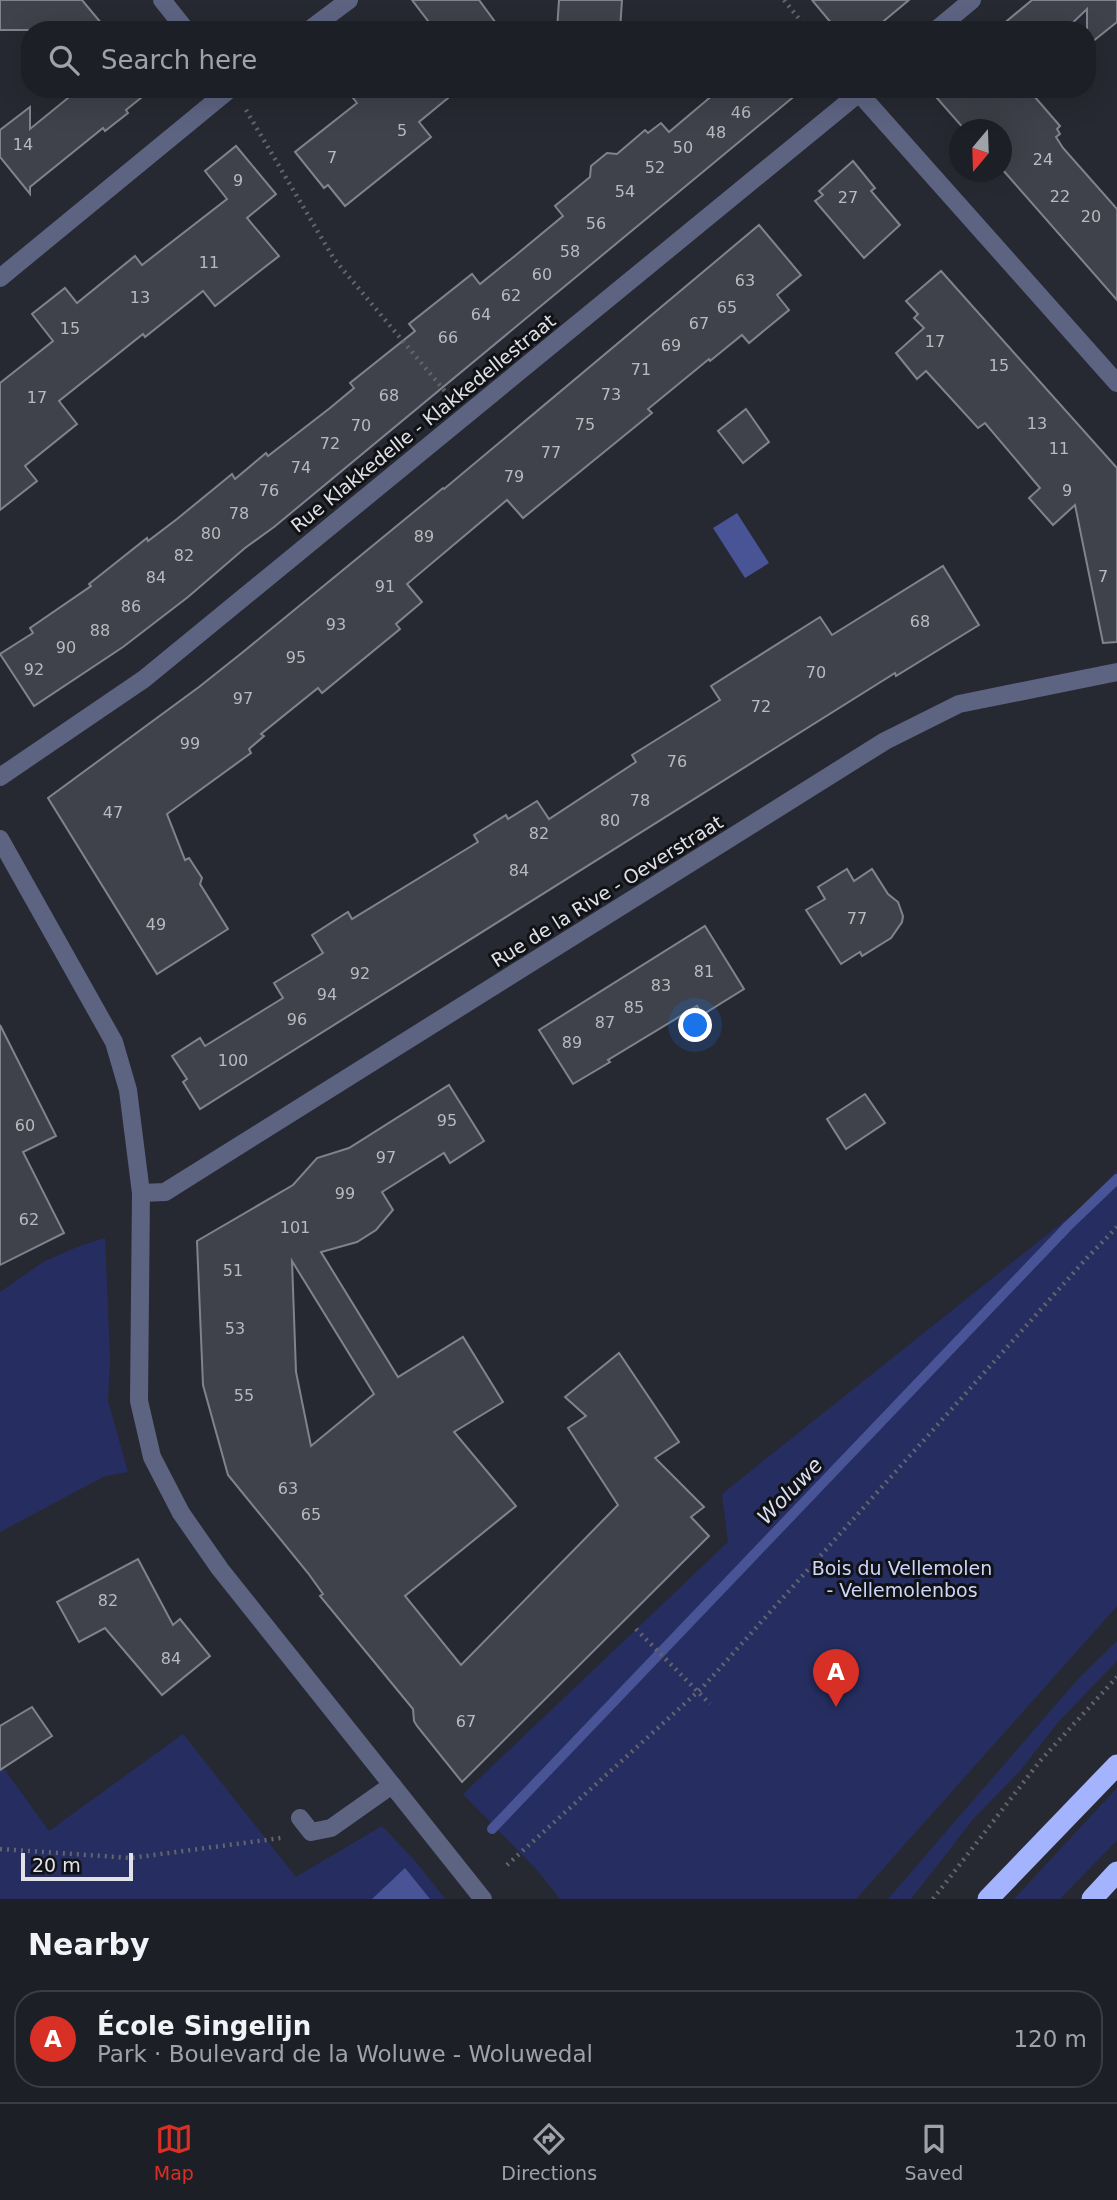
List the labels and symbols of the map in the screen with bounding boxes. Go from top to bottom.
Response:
house number: 46 [731,103,751,122]
north arrow [949,119,1012,182]
house number: 5 [397,121,407,140]
house number: 48 [706,123,726,142]
house number: 14 [13,135,33,154]
house number: 50 [673,138,693,157]
house number: 7 [327,148,337,167]
house number: 24 [1033,150,1053,169]
house number: 52 [645,158,665,177]
house number: 9 [233,171,243,190]
house number: 54 [615,182,635,201]
house number: 22 [1050,187,1070,206]
house number: 27 [838,188,858,207]
house number: 20 [1081,207,1101,226]
house number: 56 [586,214,606,233]
house number: 58 [560,242,580,261]
house number: 11 [199,253,219,272]
house number: 60 [532,265,552,284]
house number: 63 [735,271,755,290]
house number: 62 [501,286,521,305]
house number: 13 [130,288,150,307]
house number: 65 [717,298,737,317]
house number: 64 [471,305,491,324]
street label: Rue Klakkedelle - Klakkedellestraat [286,309,560,537]
house number: 67 [689,314,709,333]
house number: 15 [60,319,80,338]
house number: 66 [438,328,458,347]
house number: 17 [925,332,945,351]
house number: 69 [661,336,681,355]
house number: 15 [989,356,1009,375]
house number: 71 [631,360,651,379]
house number: 73 [601,385,621,404]
house number: 68 [379,386,399,405]
house number: 17 [27,388,47,407]
house number: 13 [1027,414,1047,433]
house number: 75 [575,415,595,434]
house number: 70 [351,416,371,435]
house number: 72 [320,434,340,453]
house number: 11 [1049,439,1069,458]
house number: 77 [541,443,561,462]
house number: 74 [291,458,311,477]
house number: 79 [504,467,524,486]
house number: 76 [259,481,279,500]
house number: 9 [1062,481,1072,500]
house number: 78 [229,504,249,523]
house number: 80 [201,524,221,543]
house number: 89 [414,527,434,546]
house number: 82 [174,546,194,565]
house number: 7 [1098,567,1108,586]
house number: 84 [146,568,166,587]
house number: 91 [375,577,395,596]
house number: 86 [121,597,141,616]
house number: 68 [910,612,930,631]
house number: 93 [326,615,346,634]
house number: 88 [90,621,110,640]
house number: 90 [56,638,76,657]
house number: 95 [286,648,306,667]
house number: 92 [24,660,44,679]
house number: 70 [806,663,826,682]
house number: 97 [233,689,253,708]
house number: 72 [751,697,771,716]
house number: 99 [180,734,200,753]
house number: 76 [667,752,687,771]
house number: 78 [630,791,650,810]
house number: 47 [103,803,123,822]
street label: Rue de la Rive - Oeverstraat [487,811,727,971]
house number: 80 [600,811,620,830]
house number: 82 [529,824,549,843]
house number: 84 [509,861,529,880]
house number: 77 [847,909,867,928]
house number: 49 [146,915,166,934]
house number: 81 [694,962,714,981]
house number: 92 [350,964,370,983]
house number: 83 [651,976,671,995]
house number: 94 [317,985,337,1004]
house number: 85 [624,998,644,1017]
your location [678,1008,712,1042]
house number: 96 [287,1010,307,1029]
house number: 87 [595,1013,615,1032]
house number: 89 [562,1033,582,1052]
house number: 100 [218,1051,248,1070]
house number: 95 [437,1111,457,1130]
house number: 60 [15,1116,35,1135]
house number: 97 [376,1148,396,1167]
house number: 99 [335,1184,355,1203]
house number: 62 [19,1210,39,1229]
house number: 101 [280,1218,310,1237]
house number: 51 [223,1261,243,1280]
house number: 53 [225,1319,245,1338]
house number: 55 [234,1386,254,1405]
water label: Woluwe [753,1453,827,1529]
house number: 63 [278,1479,298,1498]
house number: 65 [301,1505,321,1524]
park label: Bois du Vellemolen - Vellemolenbos [812,1557,992,1601]
house number: 82 [98,1591,118,1610]
house number: 84 [161,1649,181,1668]
pin: A [813,1649,859,1707]
house number: 67 [456,1712,476,1731]
scale bar [21,1850,133,1882]

